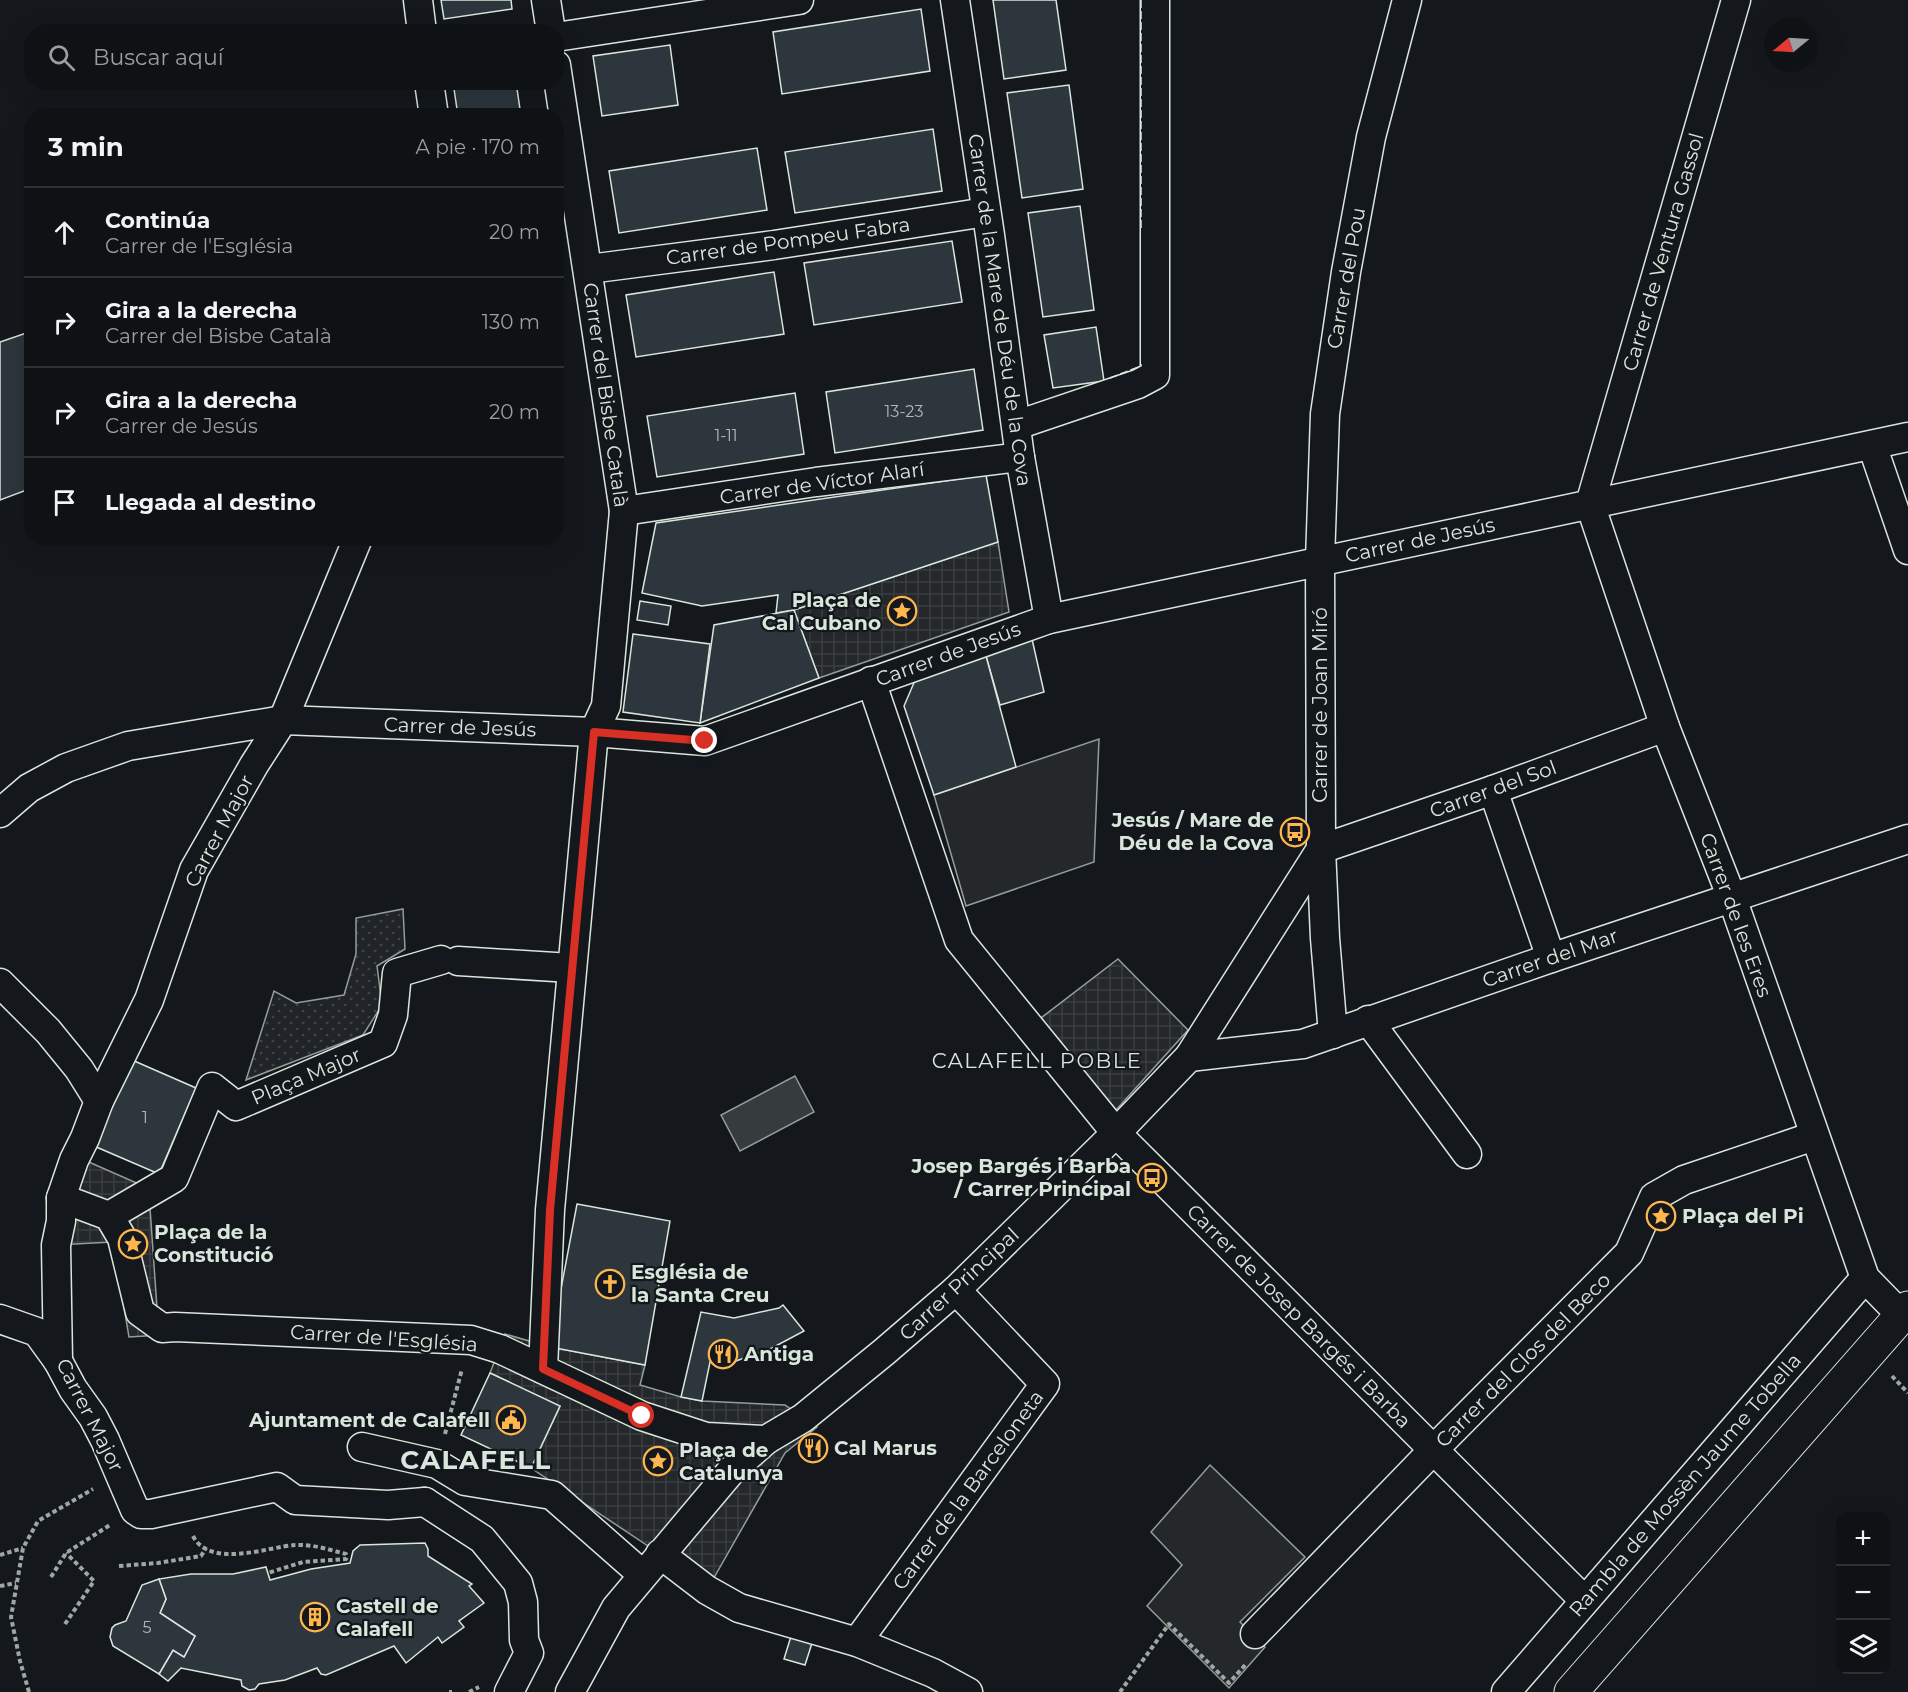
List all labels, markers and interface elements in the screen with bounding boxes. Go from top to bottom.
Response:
north arrow [1764,18,1818,72]
search box [24,24,564,90]
icon: search [45,41,78,74]
text: Buscar aquí [93,44,224,71]
street label: Carrer de Ventura Gassol [1617,130,1709,374]
text: 3 min [48,131,124,163]
street label: Carrer de la Mare de Déu de la Cova [963,132,1037,488]
text: A pie · 170 m [416,135,540,159]
street label: Carrer del Pou [1322,205,1370,351]
text: Continúa [105,207,210,234]
street label: Carrer de Pompeu Fabra [664,212,912,270]
icon: ahead [48,216,81,249]
text: 20 m [489,220,540,244]
text: Carrer de l'Església [105,234,293,258]
street label: Carrer del Bisbe Català [578,281,634,509]
text: Gira a la derecha [105,297,297,324]
icon: right [48,306,81,339]
text: 130 m [482,310,540,334]
text: Carrer del Bisbe Català [105,324,332,348]
text: Gira a la derecha [105,387,297,414]
icon: right [48,396,81,429]
text: 20 m [489,400,540,424]
house number: 13-23 [885,402,923,421]
text: Carrer de Jesús [105,414,258,438]
house number: 1-11 [714,426,738,445]
street label: Carrer de Víctor Alarí [718,457,927,509]
icon: arrive [48,486,81,519]
text: Llegada al destino [105,489,316,516]
street label: Carrer de Jesús [1343,512,1497,568]
place label: Plaça de Cal Cubano [762,588,881,635]
place icon: Plaça de Cal Cubano [886,595,918,627]
street label: Carrer de Joan Miró [1308,607,1332,803]
street label: Carrer de Jesús [872,617,1024,691]
street label: Carrer de Jesús [383,712,537,742]
route end [691,727,717,753]
street label: Carrer del Sol [1426,755,1560,823]
street label: Carrer Major [179,771,259,891]
place label: Jesús / Mare de Déu de la Cova [1111,808,1274,855]
bus stop icon: Jesús / Mare de Déu de la Cova [1279,816,1311,848]
street label: Carrer de les Eres [1695,830,1777,1001]
street label: Carrer del Mar [1479,924,1621,992]
street label: Plaça Major [248,1042,364,1110]
district label: CALAFELL POBLE [932,1048,1142,1073]
house number: 1 [142,1108,148,1127]
place label: Josep Bargés i Barba / Carrer Principal [911,1154,1131,1201]
bus stop icon: Josep Bargés i Barba / Carrer Principal [1136,1162,1168,1194]
street label: Carrer de Josep Bargés i Barba [1182,1199,1416,1433]
place icon: Plaça del Pi [1645,1200,1677,1232]
place label: Plaça del Pi [1682,1204,1804,1228]
place label: Plaça de la Constitució [154,1220,274,1267]
street label: Carrer Principal [894,1222,1024,1346]
place icon: Plaça de la Constitució [117,1228,149,1260]
place label: Església de la Santa Creu [631,1260,770,1307]
church icon: Església de la Santa Creu [594,1268,626,1300]
street label: Carrer del Clos del Beco [1431,1268,1615,1452]
street label: Carrer de l'Església [289,1319,479,1357]
restaurant icon: Antiga [707,1338,739,1370]
place label: Antiga [743,1342,814,1366]
street label: Rambla de Mossèn Jaume Tobella [1564,1348,1806,1622]
street label: Carrer Major [51,1354,129,1476]
street label: Carrer de la Barceloneta [887,1385,1049,1595]
route start [628,1402,654,1428]
public building icon: Ajuntament de Calafell [495,1404,527,1436]
place label: Ajuntament de Calafell [248,1408,490,1432]
restaurant icon: Cal Marus [797,1432,829,1464]
place label: Cal Marus [834,1436,937,1460]
place label: Plaça de Catalunya [679,1438,784,1485]
district label: CALAFELL [400,1444,552,1476]
place icon: Plaça de Catalunya [642,1445,674,1477]
map controls [1836,1512,1890,1674]
button: + [1836,1512,1890,1566]
button: − [1836,1566,1890,1620]
place label: Castell de Calafell [336,1594,439,1641]
building icon: Castell de Calafell [299,1601,331,1633]
house number: 5 [142,1618,152,1637]
button: layers [1836,1620,1890,1674]

